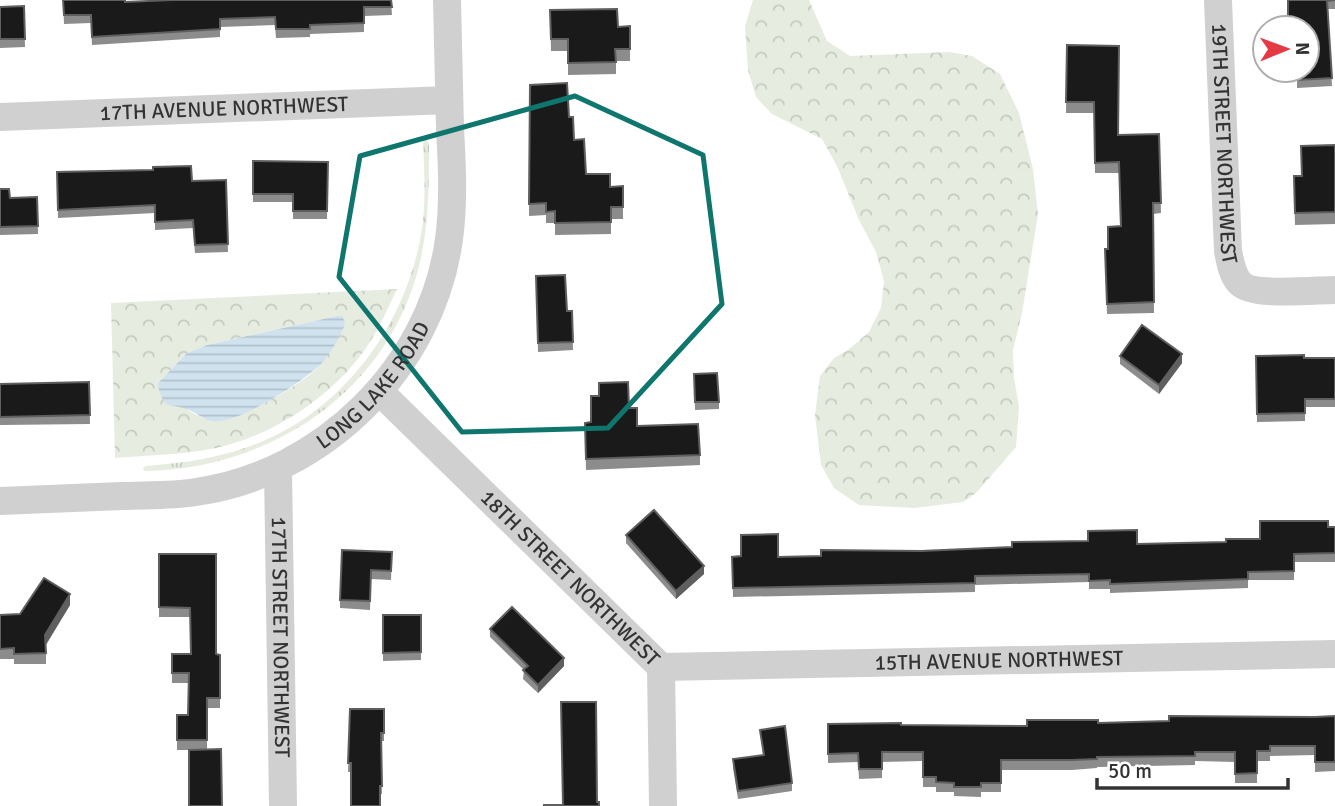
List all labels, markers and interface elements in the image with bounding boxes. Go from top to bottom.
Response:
north arrow [1251,14,1321,84]
street label: 19TH STREET NORTHWEST [1206,23,1243,267]
text: N [1290,42,1314,56]
street label: 17TH AVENUE NORTHWEST [99,91,349,126]
street label: LONG LAKE ROAD [311,317,435,455]
street label: 18TH STREET NORTHWEST [475,485,666,672]
street label: 17TH STREET NORTHWEST [266,516,295,758]
street label: 15TH AVENUE NORTHWEST [874,645,1124,676]
scale bar [1097,746,1288,790]
text: 50 m [1108,758,1152,784]

